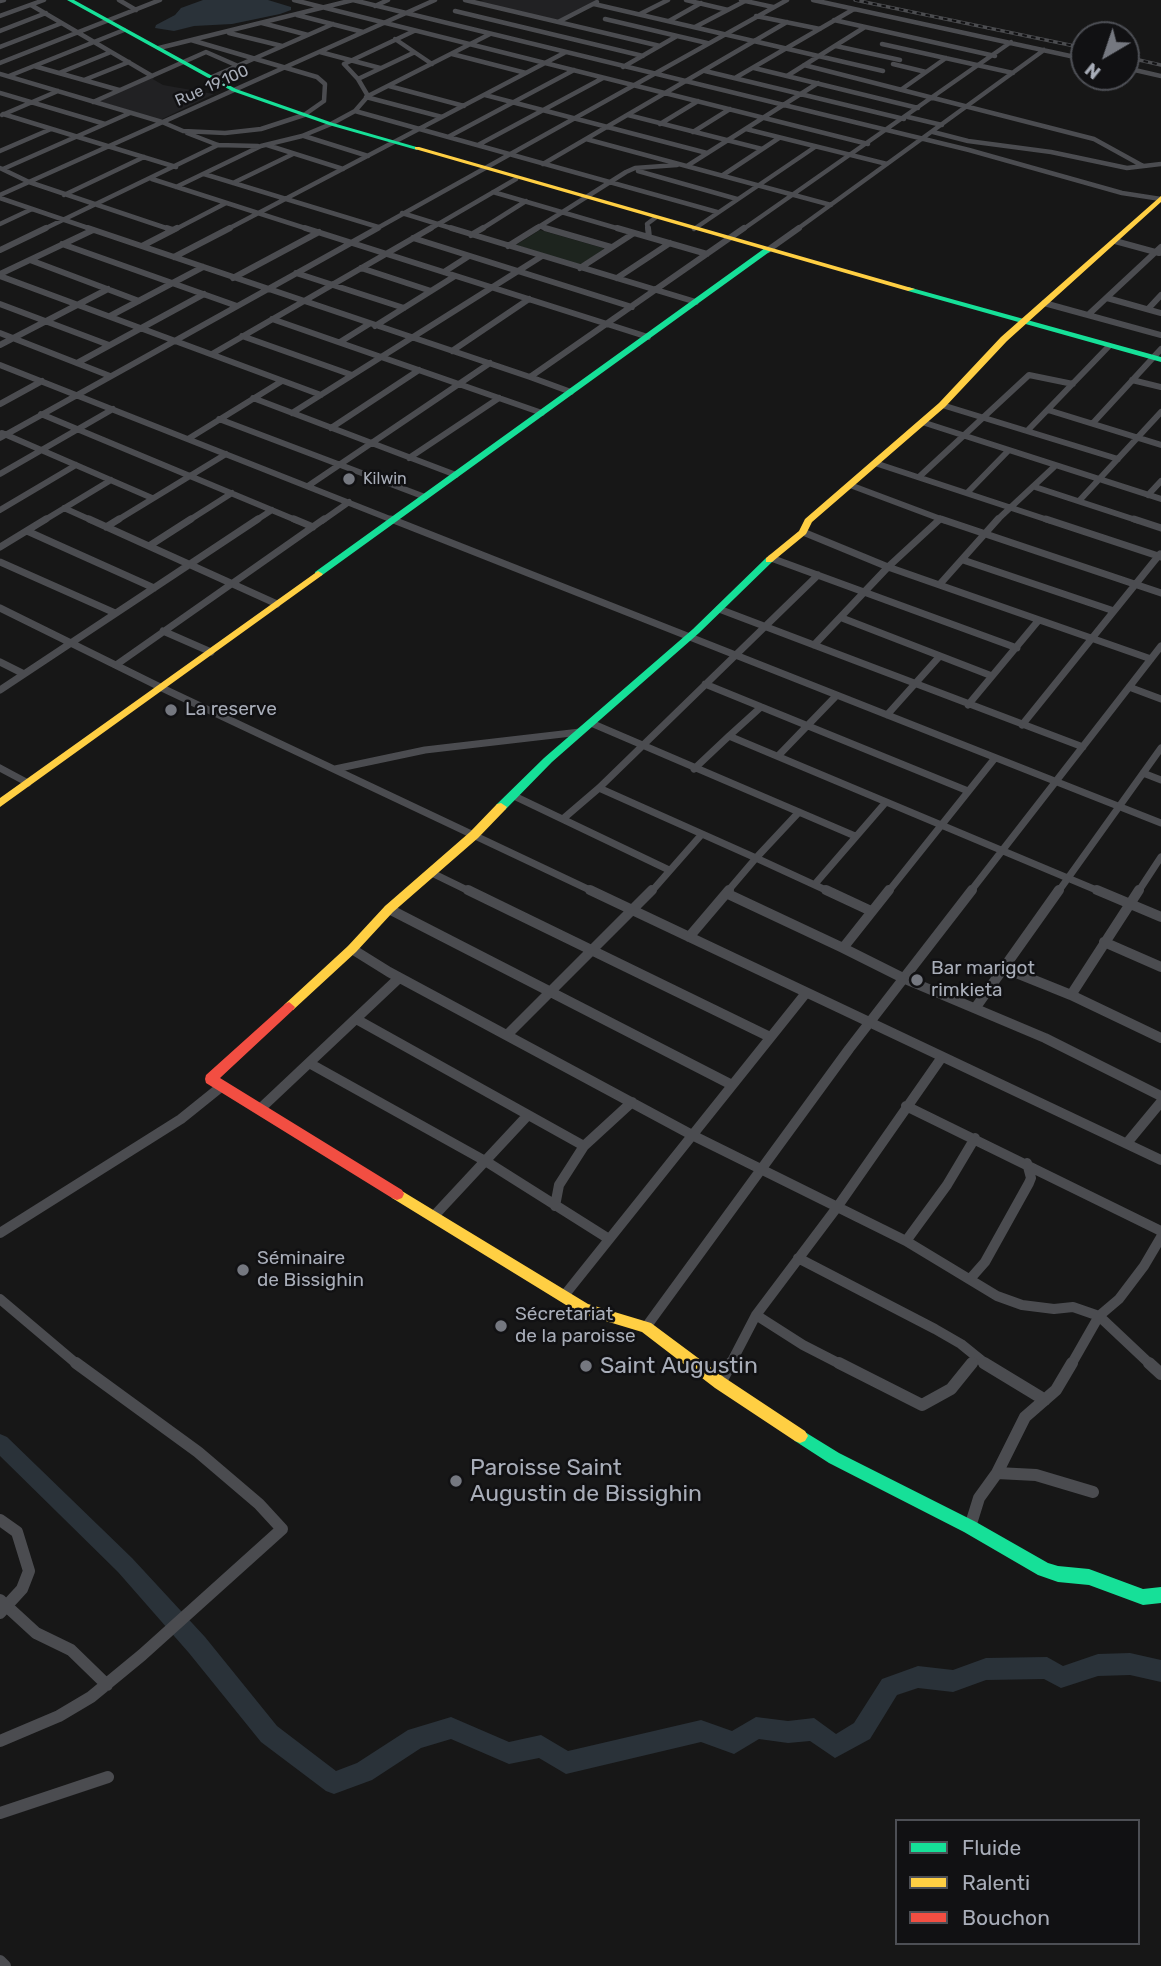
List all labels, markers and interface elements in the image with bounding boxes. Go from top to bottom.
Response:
north arrow [1070,21,1140,91]
text: N [1080,58,1105,84]
street label: Rue 19.100 [172,61,252,111]
place label: Kilwin [363,469,407,489]
marker: Kilwin [341,471,357,487]
place label: La reserve [185,699,277,721]
marker: La reserve [163,702,179,718]
place label: Bar marigot rimkieta [931,958,1035,1002]
marker: Bar marigot rimkieta [909,972,925,988]
place label: Séminaire de Bissighin [257,1248,364,1292]
marker: Séminaire de Bissighin [235,1262,251,1278]
place label: Sécretariat de la paroisse [515,1304,636,1348]
marker: Sécretariat de la paroisse [493,1318,509,1334]
place label: Saint Augustin [600,1352,758,1380]
marker: Saint Augustin [578,1358,594,1374]
place label: Paroisse Saint Augustin de Bissighin [470,1454,702,1508]
marker: Paroisse Saint Augustin de Bissighin [448,1473,464,1489]
legend [895,1819,1140,1945]
text: Fluide [962,1835,1021,1860]
text: Ralenti [962,1870,1030,1895]
text: Bouchon [962,1905,1050,1930]

